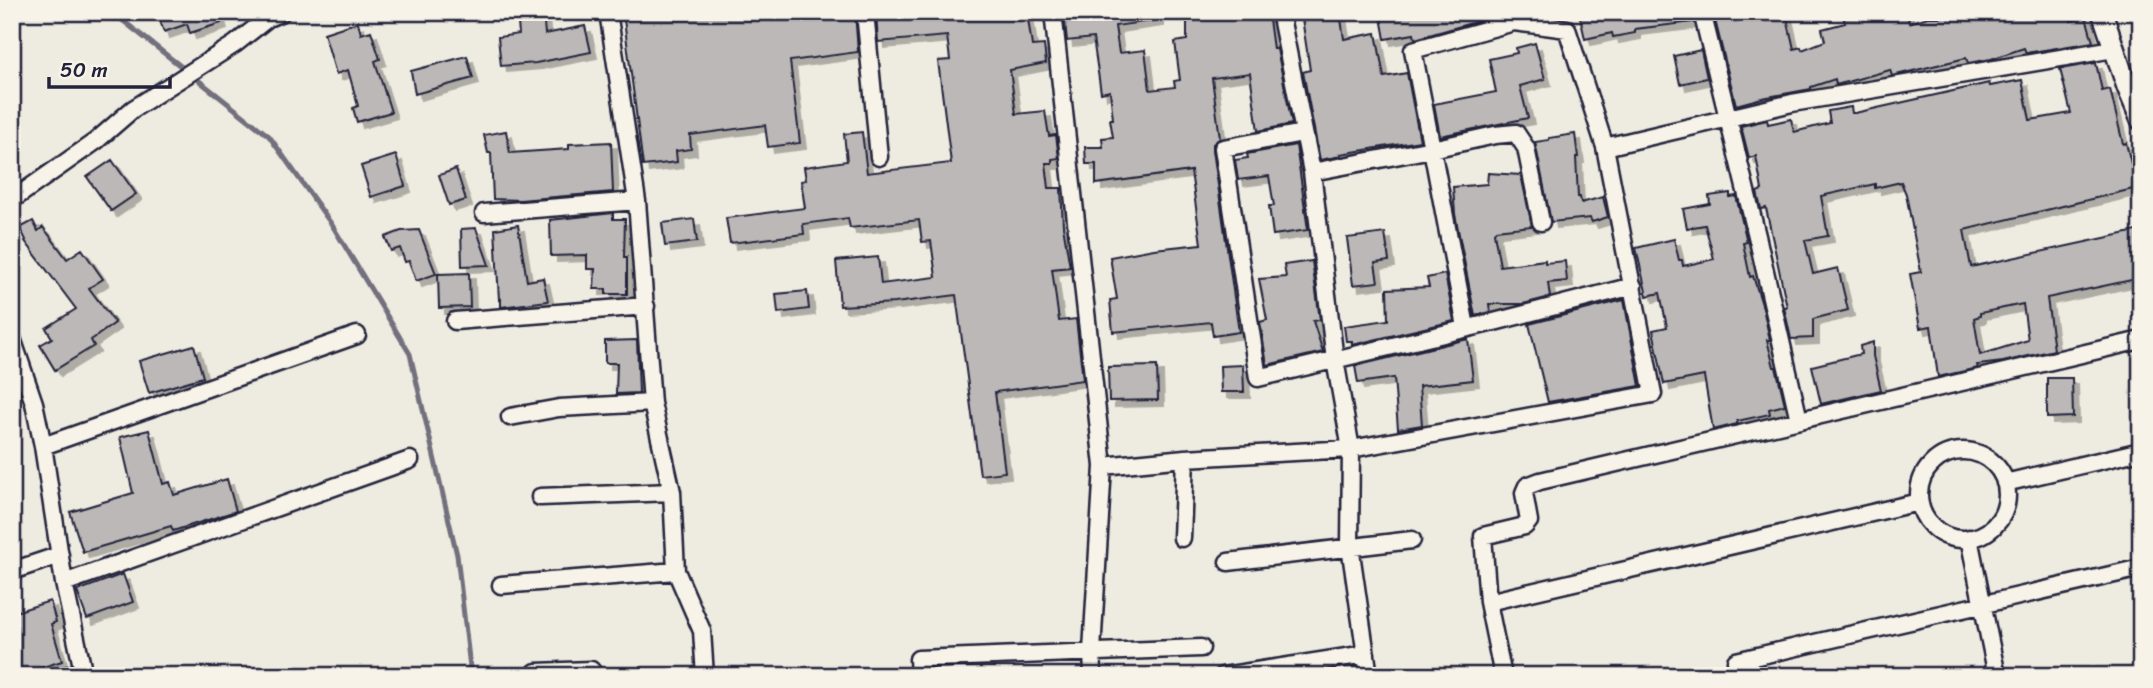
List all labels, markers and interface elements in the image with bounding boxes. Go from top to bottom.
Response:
scale bar [49,46,170,90]
text: 50 m [60,51,108,89]

